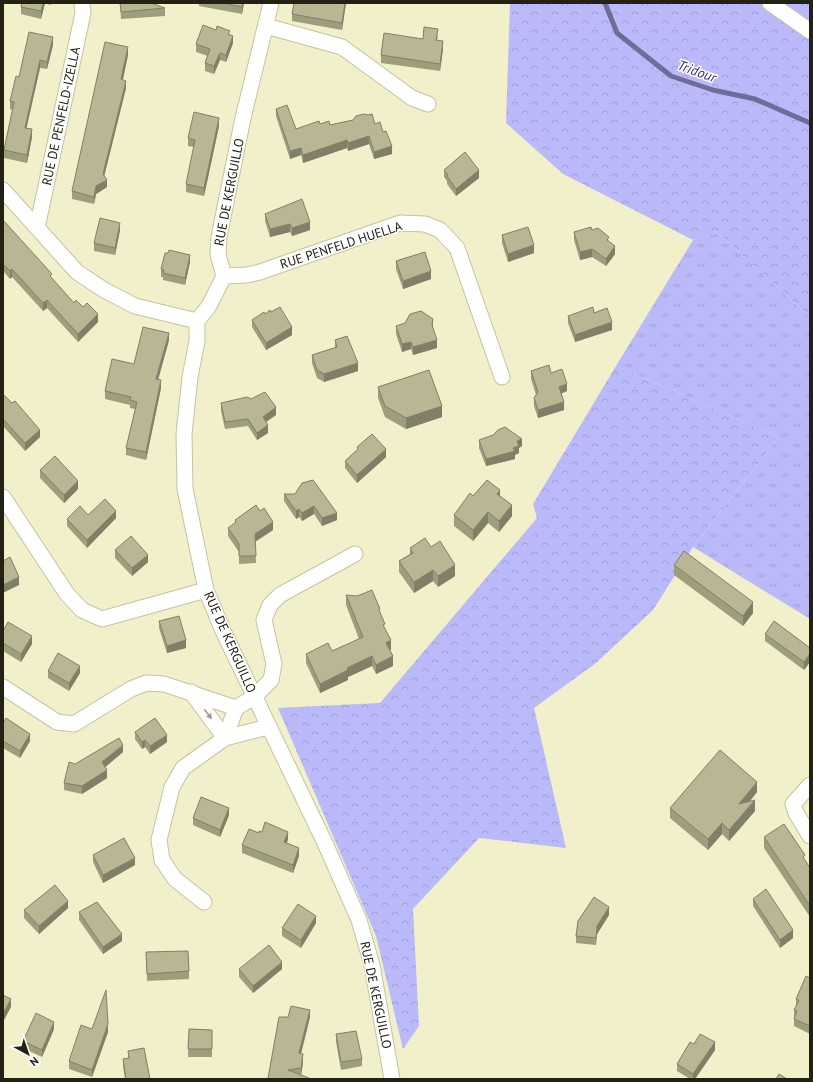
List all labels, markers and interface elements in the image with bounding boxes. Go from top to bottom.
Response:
street label: RUE DE PENFELD-IZELLA [38,45,84,187]
water label: Tridour [675,56,720,87]
street label: RUE DE KERGUILLO [210,137,248,247]
street label: RUE PENFELD HUELLA [278,217,405,273]
street label: RUE DE KERGUILLO [200,589,260,696]
one-way arrow [204,709,212,720]
street label: RUE DE KERGUILLO [356,940,396,1050]
north arrow [8,1034,48,1074]
text: N [27,1054,42,1069]

